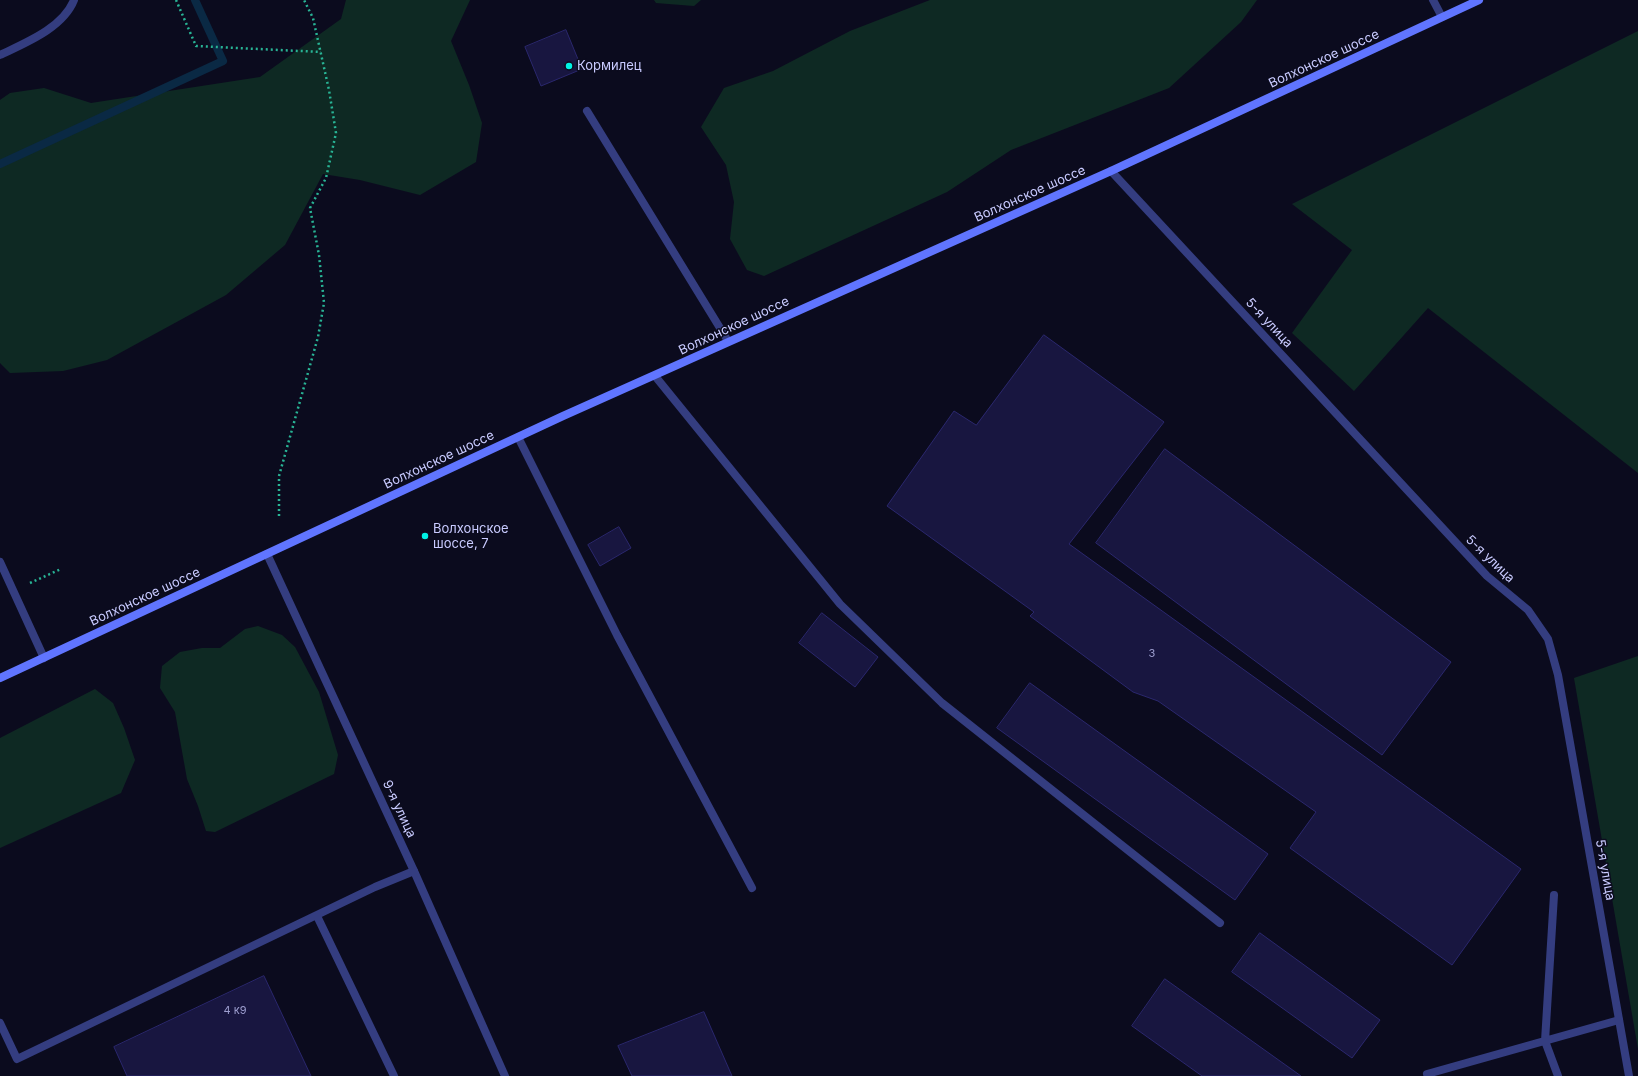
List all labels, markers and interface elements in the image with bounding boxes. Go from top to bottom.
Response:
street label: Волхонское шоссе [1266,27,1382,91]
place label: Кормилец [577,58,641,74]
marker: Кормилец [564,61,574,71]
street label: Волхонское шоссе [972,162,1088,226]
street label: Волхонское шоссе [676,294,792,358]
street label: 5-я улица [1242,295,1296,351]
street label: Волхонское шоссе [381,428,497,492]
place label: Волхонское шоссе, 7 [433,521,509,552]
marker: Волхонское шоссе, 7 [420,531,430,541]
street label: 5-я улица [1462,532,1518,586]
street label: Волхонское шоссе [87,565,203,629]
house number: 3 [1149,647,1155,661]
street label: 9-я улица [379,778,419,840]
street label: 5-я улица [1592,838,1618,902]
house number: 4 к9 [224,1004,246,1018]

